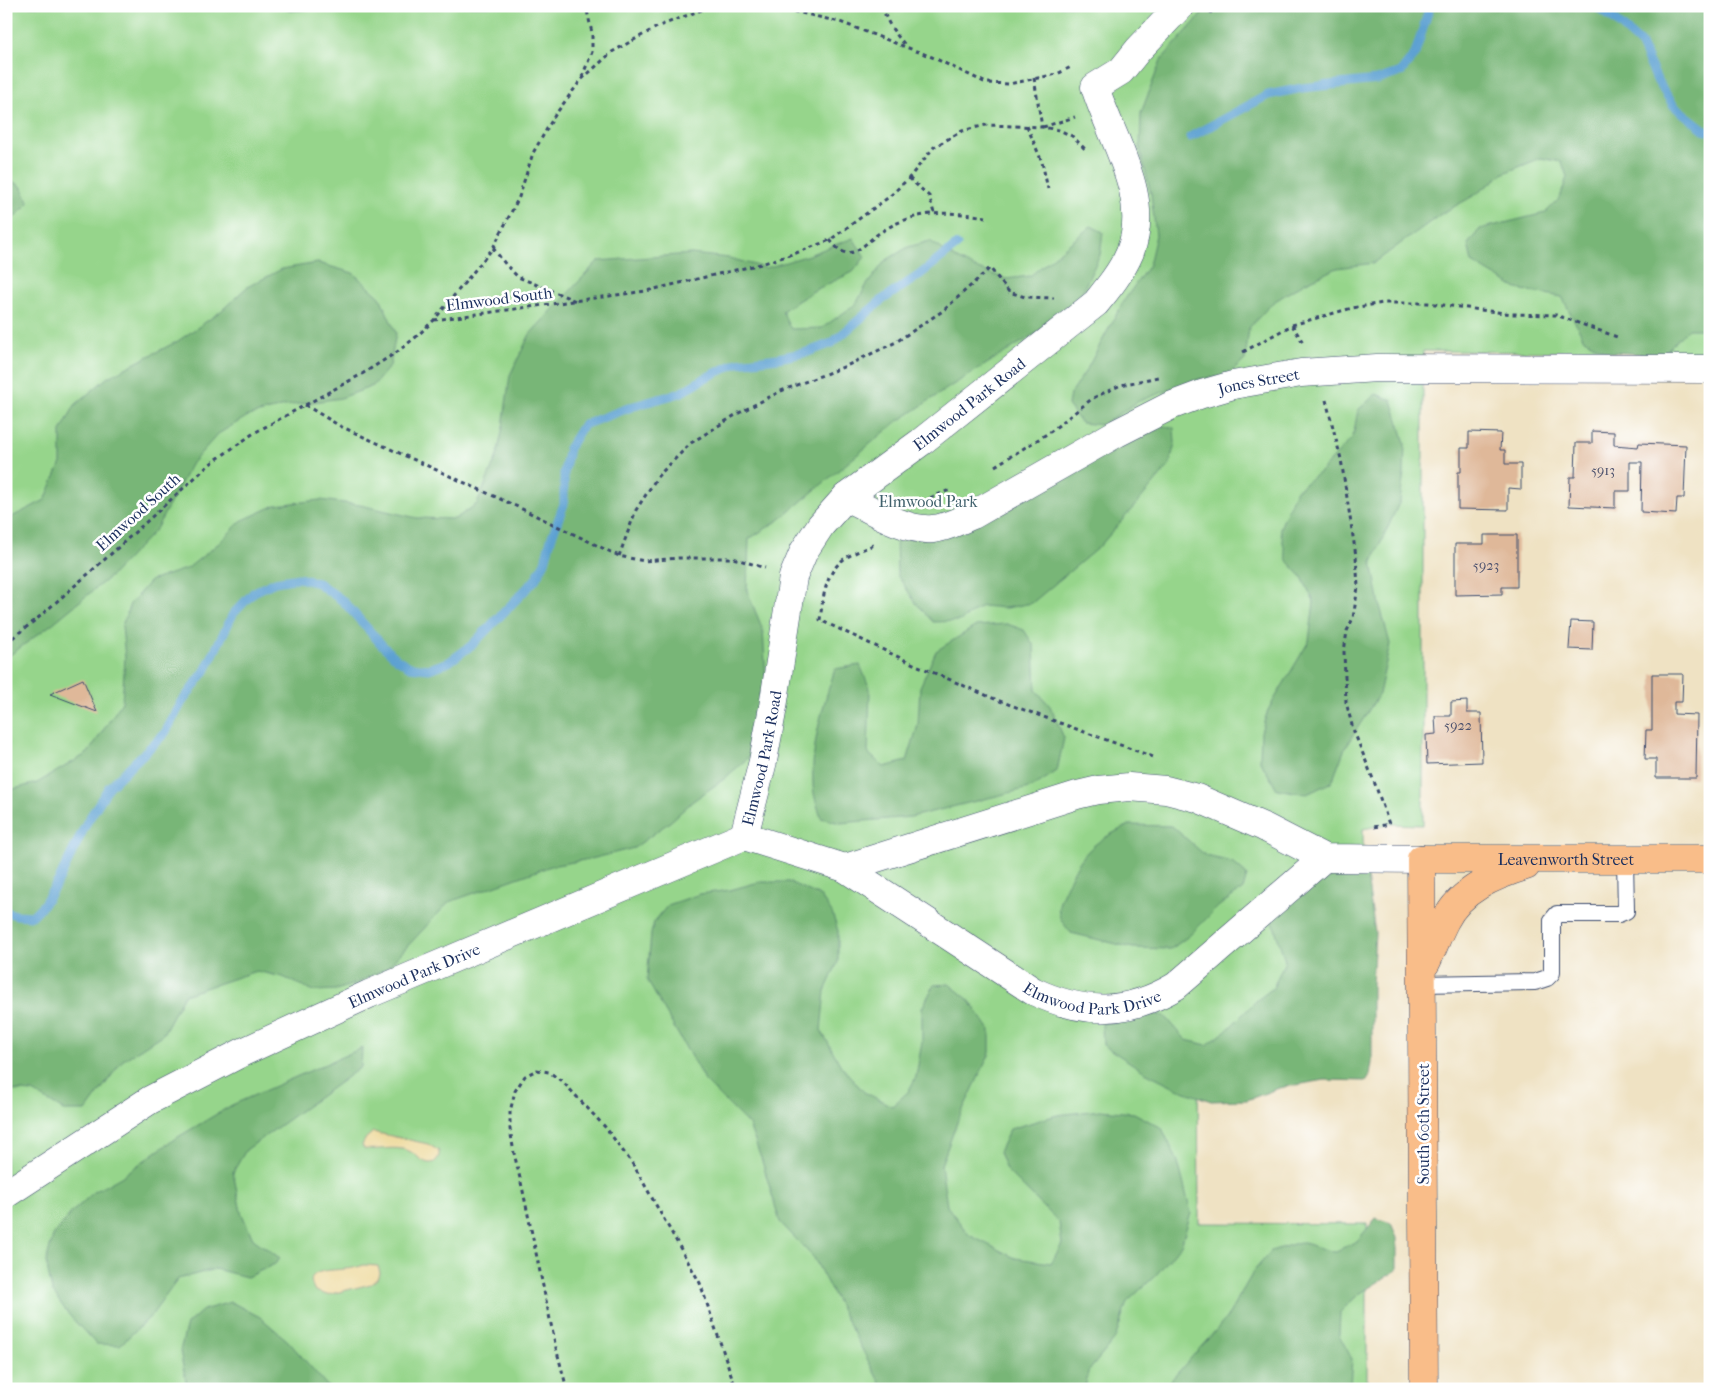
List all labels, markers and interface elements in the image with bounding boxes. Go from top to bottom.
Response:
street label: Elmwood South [445,283,553,315]
street label: Elmwood Park Road [909,353,1029,454]
street label: Jones Street [1214,364,1301,399]
house number: 5913 [1591,462,1615,479]
street label: Elmwood South [92,469,184,555]
park label: Elmwood Park [879,492,978,511]
house number: 5923 [1473,557,1499,574]
street label: Elmwood Park Road [737,689,785,828]
house number: 5922 [1444,717,1472,734]
street label: Leavenworth Street [1498,850,1634,869]
street label: Elmwood Park Drive [345,939,483,1012]
street label: Elmwood Park Drive [1020,978,1164,1018]
street label: South 60th Street [1414,1063,1433,1185]

